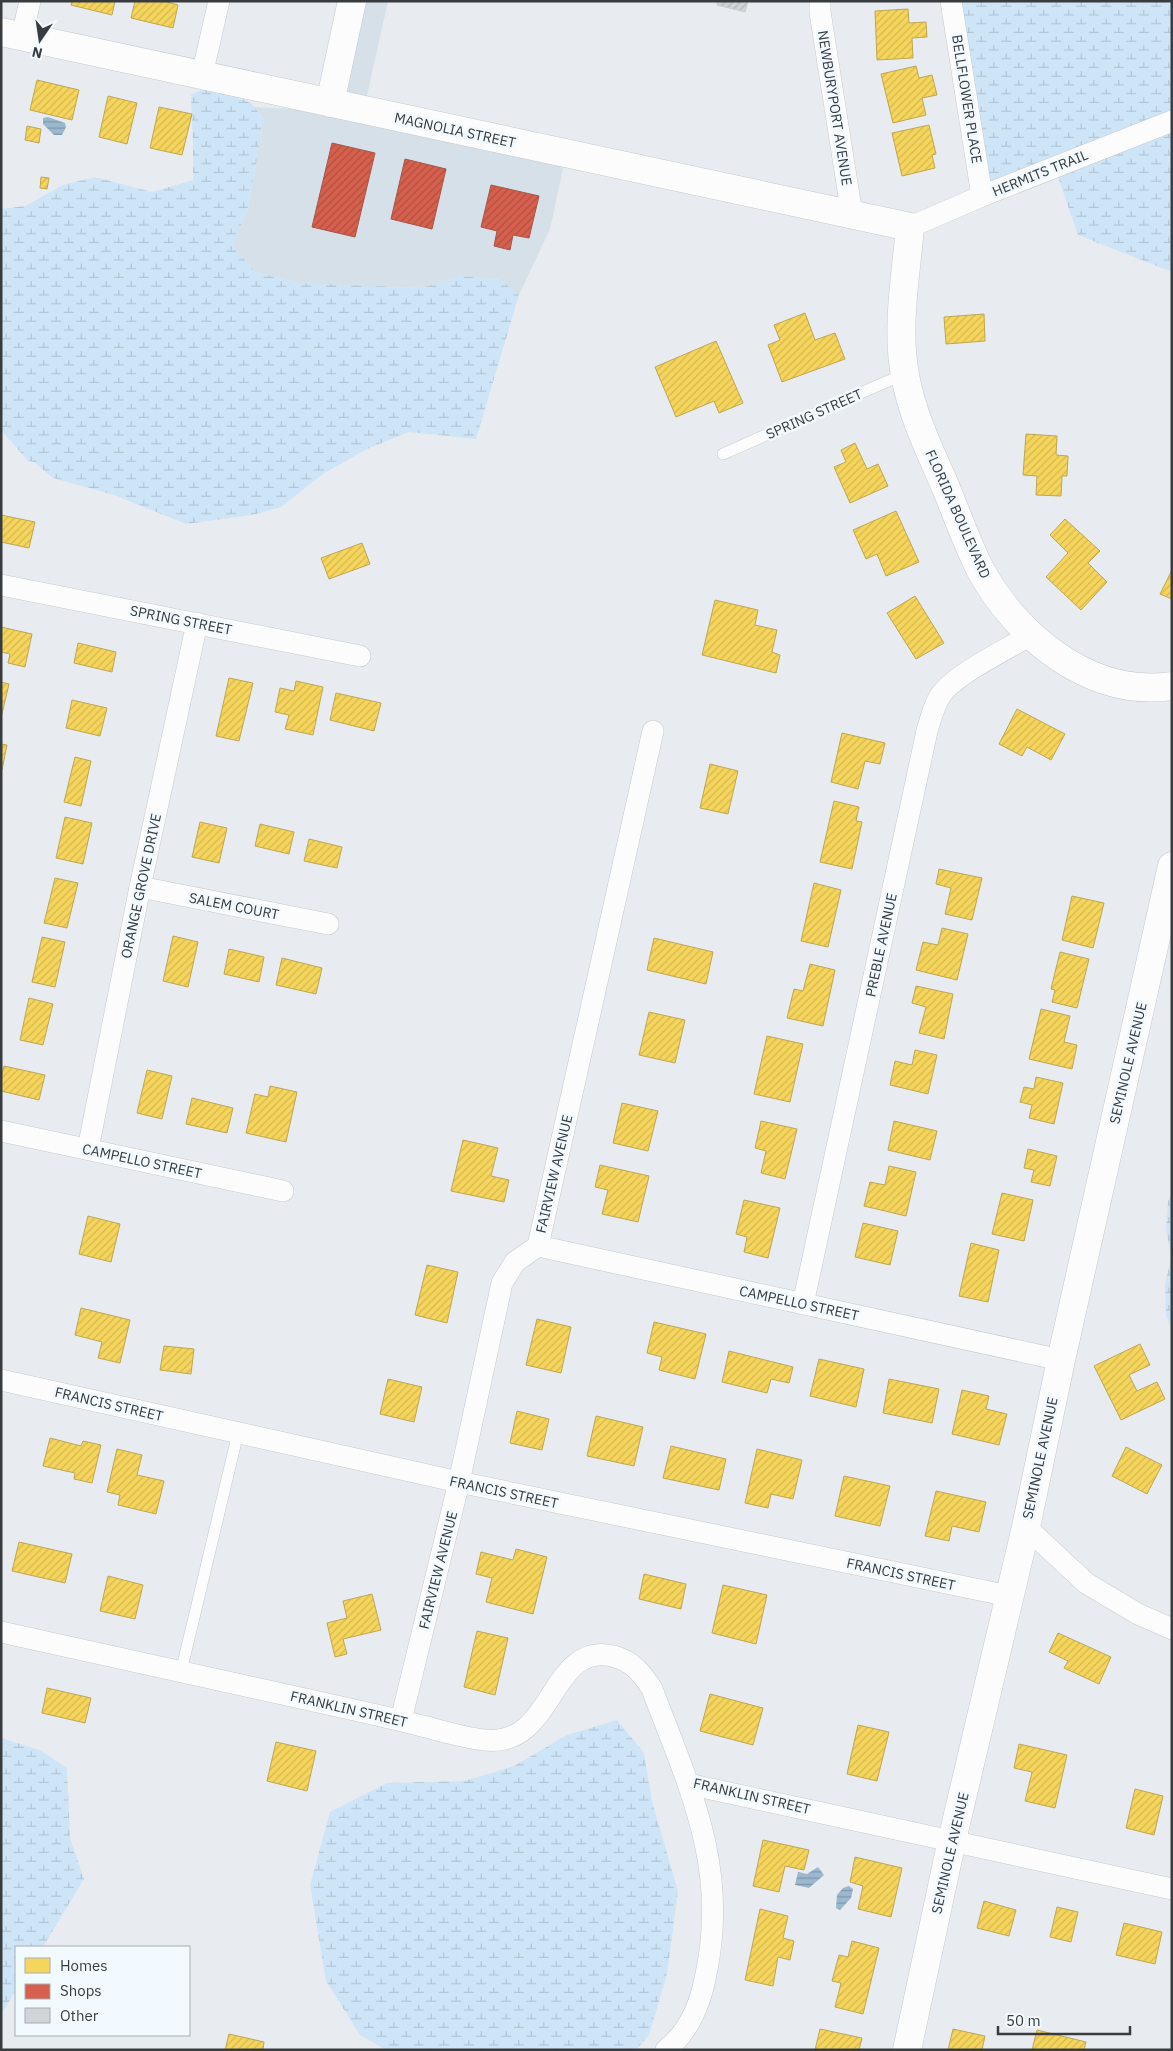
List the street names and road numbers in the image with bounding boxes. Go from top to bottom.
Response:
street label: NEWBURYPORT AVENUE [814,29,856,187]
street label: BELLFLOWER PLACE [948,33,986,165]
street label: MAGNOLIA STREET [393,108,517,152]
street label: HERMITS TRAIL [989,146,1091,200]
street label: SPRING STREET [763,385,865,443]
street label: FLORIDA BOULEVARD [921,447,995,581]
street label: SPRING STREET [129,601,233,639]
street label: ORANGE GROVE DRIVE [117,812,165,960]
street label: SALEM COURT [187,888,281,924]
street label: PREBLE AVENUE [861,891,901,999]
street label: SEMINOLE AVENUE [1105,1000,1151,1126]
street label: FAIRVIEW AVENUE [532,1113,576,1235]
street label: CAMPELLO STREET [81,1140,203,1182]
street label: CAMPELLO STREET [738,1282,860,1324]
street label: FRANCIS STREET [53,1383,165,1425]
street label: SEMINOLE AVENUE [1018,1395,1062,1521]
street label: FRANCIS STREET [448,1472,560,1512]
street label: FAIRVIEW AVENUE [415,1509,461,1631]
street label: FRANCIS STREET [845,1554,957,1594]
street label: FRANKLIN STREET [289,1687,409,1731]
street label: FRANKLIN STREET [692,1774,812,1818]
street label: SEMINOLE AVENUE [927,1790,973,1916]

